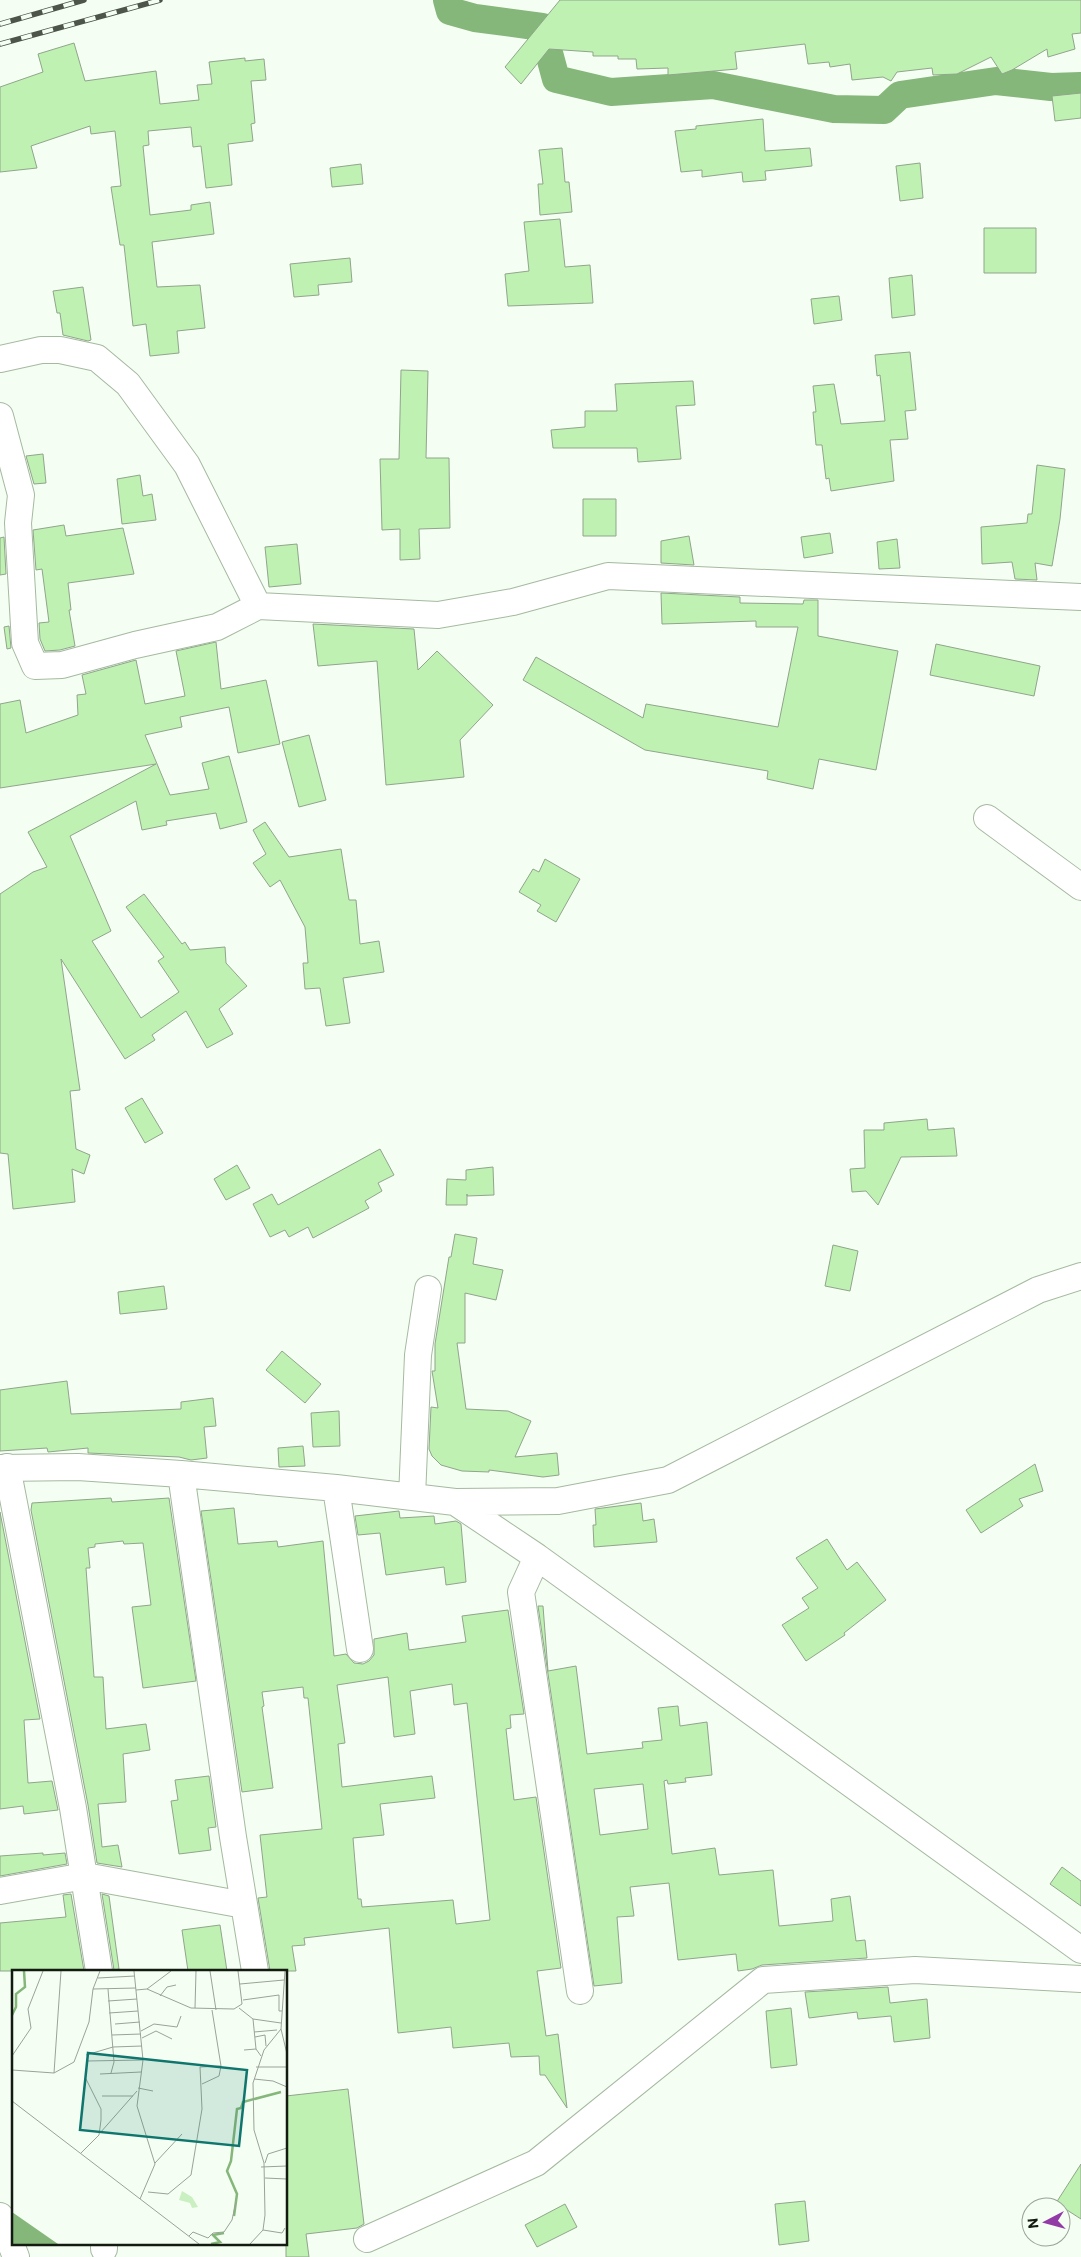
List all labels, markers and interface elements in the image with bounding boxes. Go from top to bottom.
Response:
inset map [12,1970,288,2244]
north arrow [1021,2197,1071,2247]
text: N [1024,2217,1042,2230]

